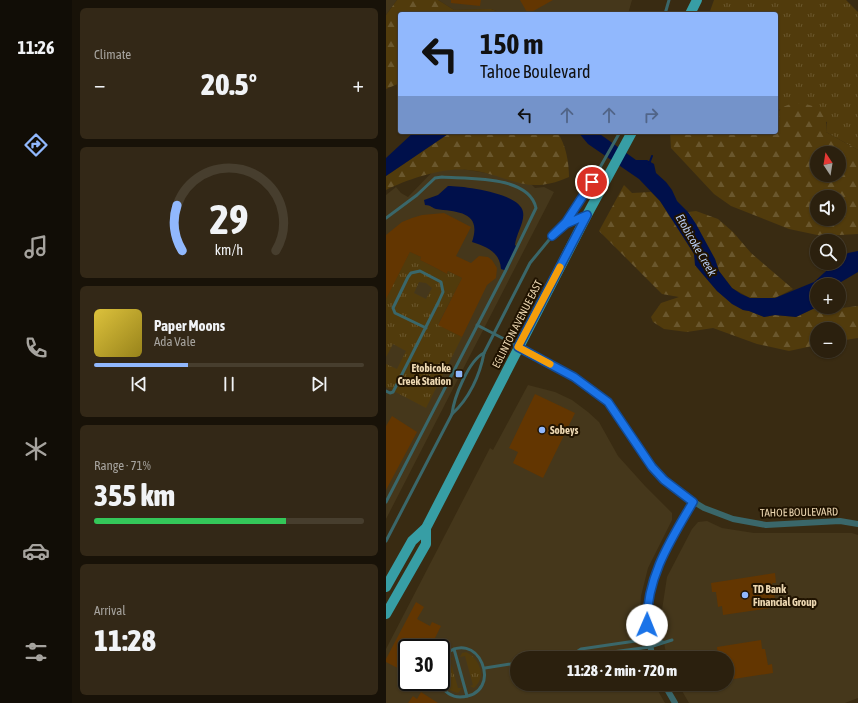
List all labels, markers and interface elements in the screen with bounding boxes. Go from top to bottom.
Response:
icon: left [414,28,466,80]
text: 150 m [480,28,543,60]
text: 11:26 [17,37,55,58]
text: Climate [94,47,131,62]
text: Tahoe Boulevard [480,61,591,82]
text: 20.5° [201,67,257,101]
text: − [94,71,105,97]
text: + [353,71,364,97]
icon: left [514,104,536,126]
icon: ahead [556,104,578,126]
icon: ahead [598,104,620,126]
icon: right [640,104,662,126]
icon: directions [22,131,50,159]
north arrow [810,146,846,182]
map controls [810,146,846,358]
pin [575,165,609,199]
icon: arrive [581,171,603,193]
button: sound [810,190,846,226]
text: 29 [209,194,249,242]
water label: Etobicoke Creek [673,212,720,279]
icon: music [22,233,50,261]
button: search [810,234,846,270]
text: km/h [215,241,243,257]
street label: EGLINTON AVENUE EAST [490,278,544,370]
button: + [810,278,846,314]
text: Paper Moons [154,317,225,334]
button: − [810,322,846,358]
icon: phone [22,334,50,362]
text: Ada Vale [154,334,196,349]
place label: Etobicoke Creek Station [397,362,451,387]
marker: Etobicoke Creek Station [454,369,464,379]
icon: previous [128,373,150,395]
icon: pause [218,373,240,395]
icon: next [308,373,330,395]
place label: Sobeys [550,424,578,436]
marker: Sobeys [537,425,547,435]
icon: climate [22,435,50,463]
text: Range · 71% [94,458,151,473]
text: 355 km [94,478,175,512]
street label: TAHOE BOULEVARD [760,505,838,519]
icon: car [22,537,50,565]
place label: TD Bank Financial Group [753,583,817,608]
marker: TD Bank Financial Group [740,590,750,600]
text: Arrival [94,603,126,618]
position arrow [626,604,668,646]
text: 11:28 [94,623,156,657]
icon: filters [22,638,50,666]
speed limit sign: 30 [398,639,450,691]
text: 11:28 · 2 min · 720 m [567,662,677,679]

